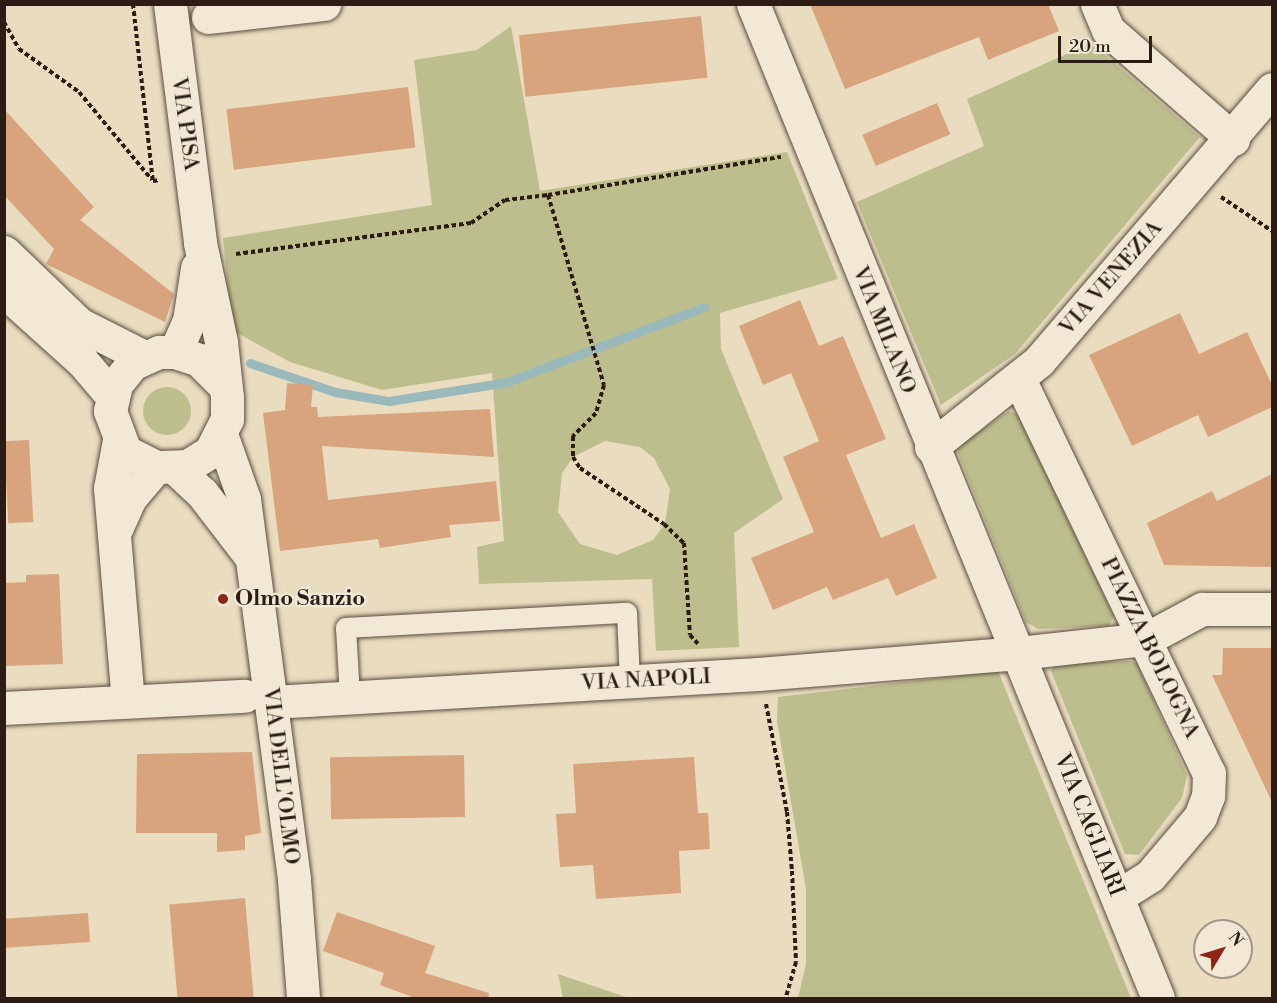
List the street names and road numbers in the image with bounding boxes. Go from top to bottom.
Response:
street label: VIA PISA [165,75,205,173]
street label: VIA VENEZIA [1054,215,1168,341]
street label: VIA MILANO [846,262,922,398]
street label: PIAZZA BOLOGNA [1095,553,1205,743]
street label: VIA NAPOLI [580,663,712,697]
street label: VIA DELL'OLMO [257,686,305,866]
street label: VIA CAGLIARI [1048,750,1130,900]

